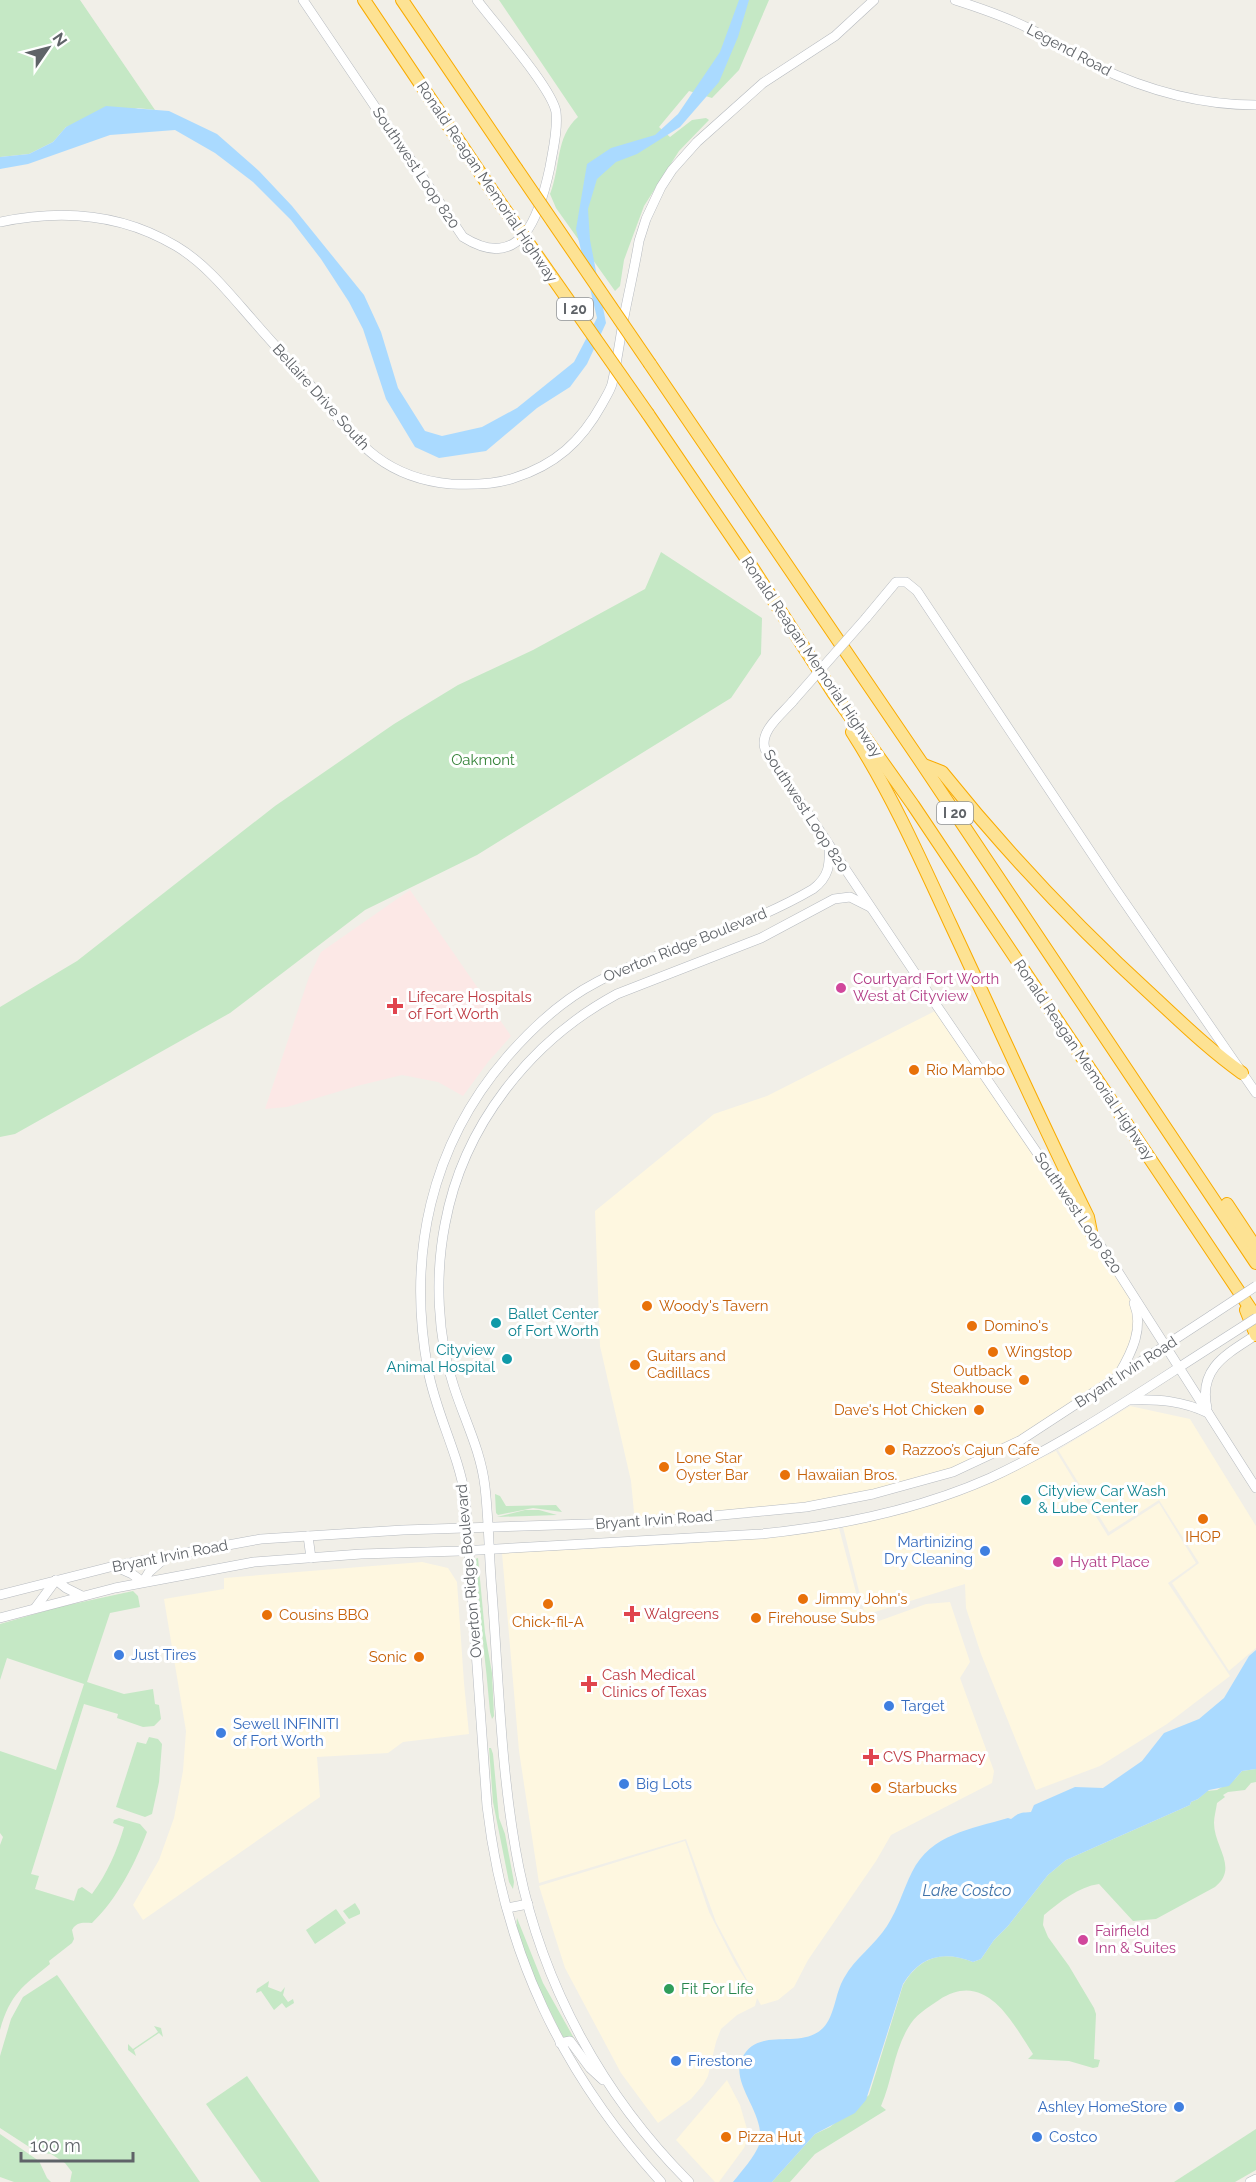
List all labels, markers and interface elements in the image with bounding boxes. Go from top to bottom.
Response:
north arrow [18,18,78,78]
street label: Legend Road [1024,20,1114,80]
text: N [49,29,71,50]
street label: Ronald Reagan Memorial Highway [413,78,561,286]
street label: Southwest Loop 820 [369,104,463,232]
road number: I 20 [557,298,593,320]
street label: Bellaire Drive South [269,340,373,454]
street label: Ronald Reagan Memorial Highway [738,553,886,761]
street label: Southwest Loop 820 [760,746,852,876]
park label: Oakmont [451,751,515,769]
road number: I 20 [937,802,973,824]
street label: Overton Ridge Boulevard [601,904,769,986]
street label: Ronald Reagan Memorial Highway [1010,956,1158,1164]
place label: Courtyard Fort Worth West at Cityview [853,970,999,1005]
marker: Courtyard Fort Worth West at Cityview [834,981,848,995]
place label: Lifecare Hospitals of Fort Worth [408,988,532,1023]
marker: Lifecare Hospitals of Fort Worth [386,997,404,1015]
place label: Rio Mambo [926,1061,1005,1079]
marker: Rio Mambo [907,1063,921,1077]
street label: Southwest Loop 820 [1031,1149,1125,1277]
place label: Woody's Tavern [659,1297,769,1315]
marker: Woody's Tavern [640,1299,654,1313]
place label: Ballet Center of Fort Worth [508,1305,599,1340]
marker: Ballet Center of Fort Worth [489,1316,503,1330]
place label: Domino's [984,1317,1048,1335]
marker: Domino's [965,1319,979,1333]
street label: Bryant Irvin Road [1072,1332,1180,1412]
place label: Cityview Animal Hospital [387,1341,496,1376]
place label: Wingstop [1005,1343,1072,1361]
marker: Wingstop [986,1345,1000,1359]
place label: Guitars and Cadillacs [647,1347,726,1382]
marker: Cityview Animal Hospital [500,1352,514,1366]
marker: Guitars and Cadillacs [628,1358,642,1372]
place label: Outback Steakhouse [931,1362,1012,1397]
marker: Outback Steakhouse [1017,1373,1031,1387]
place label: Dave's Hot Chicken [834,1401,967,1419]
marker: Dave's Hot Chicken [972,1403,986,1417]
place label: Razzoo’s Cajun Cafe [902,1441,1040,1459]
marker: Razzoo’s Cajun Cafe [883,1443,897,1457]
place label: Lone Star Oyster Bar [676,1449,749,1484]
marker: Lone Star Oyster Bar [657,1460,671,1474]
place label: Hawaiian Bros. [797,1466,897,1484]
marker: Hawaiian Bros. [778,1468,792,1482]
place label: Cityview Car Wash & Lube Center [1038,1482,1166,1517]
street label: Overton Ridge Boulevard [452,1483,486,1659]
marker: Cityview Car Wash & Lube Center [1019,1493,1033,1507]
street label: Bryant Irvin Road [595,1507,713,1533]
marker: IHOP [1196,1512,1210,1526]
place label: IHOP [1185,1528,1221,1546]
place label: Martinizing Dry Cleaning [884,1533,973,1568]
street label: Bryant Irvin Road [111,1536,229,1576]
marker: Martinizing Dry Cleaning [978,1544,992,1558]
place label: Hyatt Place [1070,1553,1150,1571]
marker: Hyatt Place [1051,1555,1065,1569]
place label: Jimmy John's [815,1590,907,1608]
marker: Jimmy John's [796,1592,810,1606]
marker: Chick-fil-A [541,1597,555,1611]
place label: Walgreens [644,1605,719,1623]
place label: Cousins BBQ [279,1606,369,1624]
marker: Walgreens [625,1607,639,1621]
marker: Cousins BBQ [260,1608,274,1622]
place label: Firehouse Subs [768,1609,875,1627]
marker: Firehouse Subs [749,1611,763,1625]
place label: Chick-fil-A [512,1613,584,1631]
place label: Just Tires [131,1646,196,1664]
marker: Just Tires [112,1648,126,1662]
place label: Sonic [369,1648,407,1666]
marker: Sonic [412,1650,426,1664]
place label: Cash Medical Clinics of Texas [602,1666,707,1701]
marker: Cash Medical Clinics of Texas [580,1675,598,1693]
place label: Target [901,1697,945,1715]
marker: Target [882,1699,896,1713]
place label: Sewell INFINITI of Fort Worth [233,1715,339,1750]
marker: Sewell INFINITI of Fort Worth [214,1726,228,1740]
place label: CVS Pharmacy [883,1748,986,1766]
marker: CVS Pharmacy [864,1750,878,1764]
place label: Big Lots [636,1775,692,1793]
marker: Big Lots [617,1777,631,1791]
place label: Starbucks [888,1779,957,1797]
marker: Starbucks [869,1781,883,1795]
water label: Lake Costco [923,1881,1011,1900]
place label: Fairfield Inn & Suites [1095,1922,1176,1957]
marker: Fairfield Inn & Suites [1076,1933,1090,1947]
place label: Fit For Life [681,1980,754,1998]
marker: Fit For Life [662,1982,676,1996]
place label: Firestone [688,2052,753,2070]
marker: Firestone [669,2054,683,2068]
place label: Ashley HomeStore [1038,2098,1167,2116]
marker: Ashley HomeStore [1172,2100,1186,2114]
scale bar [21,2125,134,2163]
place label: Pizza Hut [738,2128,802,2146]
place label: Costco [1049,2128,1098,2146]
marker: Pizza Hut [719,2130,733,2144]
marker: Costco [1030,2130,1044,2144]
text: 100 m [30,2135,81,2156]

